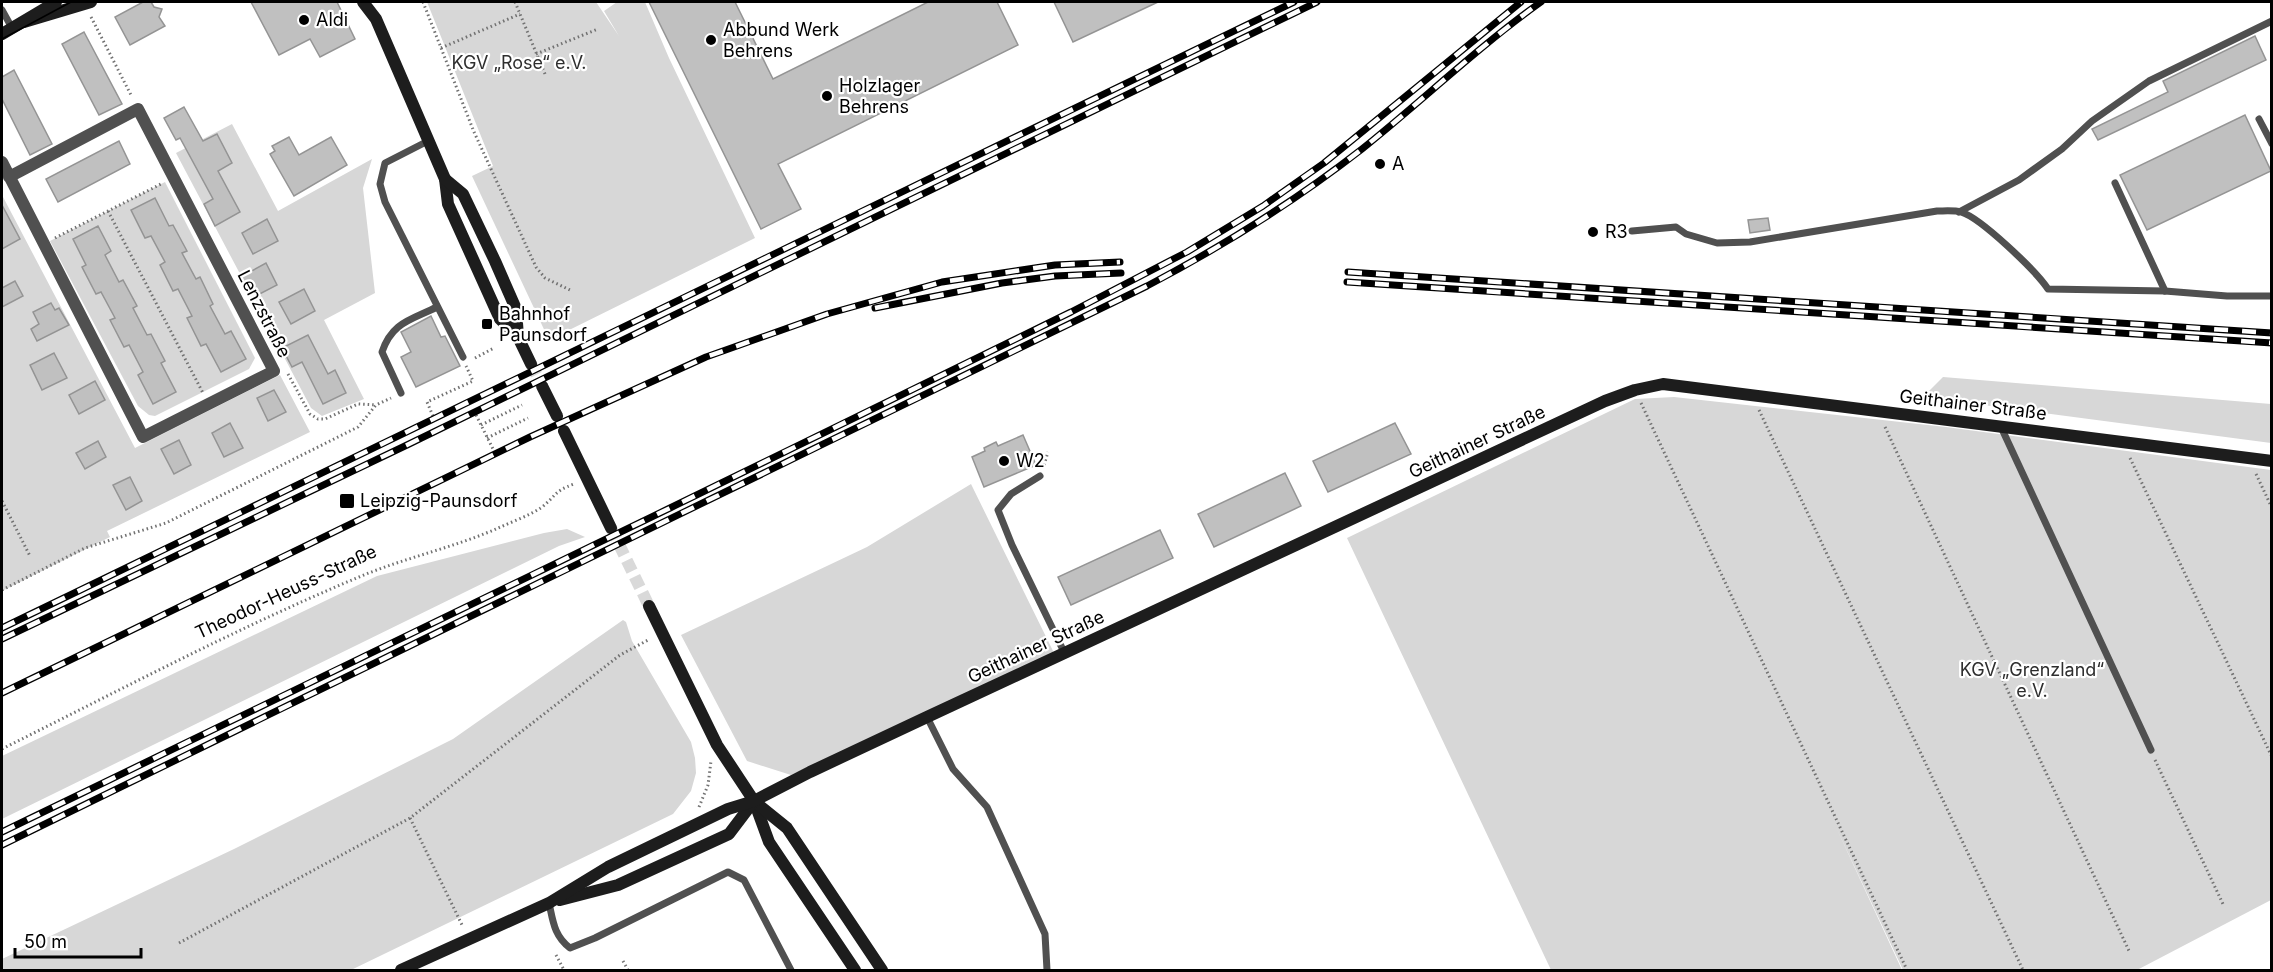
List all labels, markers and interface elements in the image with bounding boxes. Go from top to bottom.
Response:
place label: Aldi [316,9,348,30]
marker: Aldi [297,13,311,27]
place label: Abbund Werk Behrens [723,19,839,61]
marker: Abbund Werk Behrens [704,33,718,47]
park label: KGV „Rose“ e.V. [451,52,587,73]
place label: Holzlager Behrens [839,75,920,117]
marker: Holzlager Behrens [820,89,834,103]
place label: A [1392,153,1404,174]
marker: A [1373,157,1387,171]
place label: R3 [1605,221,1628,242]
marker: R3 [1586,225,1600,239]
street label: Lenzstraße [234,267,295,361]
place label: Bahnhof Paunsdorf [499,303,587,345]
marker: Bahnhof Paunsdorf [480,317,494,331]
street label: Geithainer Straße [1898,385,2048,424]
street label: Geithainer Straße [1405,401,1548,482]
place label: W2 [1016,450,1045,471]
marker: W2 [997,454,1011,468]
place label: Leipzig-Paunsdorf [360,490,518,511]
marker: Leipzig-Paunsdorf [338,492,356,510]
street label: Theodor-Heuss-Straße [192,540,380,643]
street label: Geithainer Straße [964,606,1107,687]
park label: KGV „Grenzland“ e.V. [1960,659,2104,701]
scale bar [15,921,141,959]
text: 50 m [24,931,67,952]

